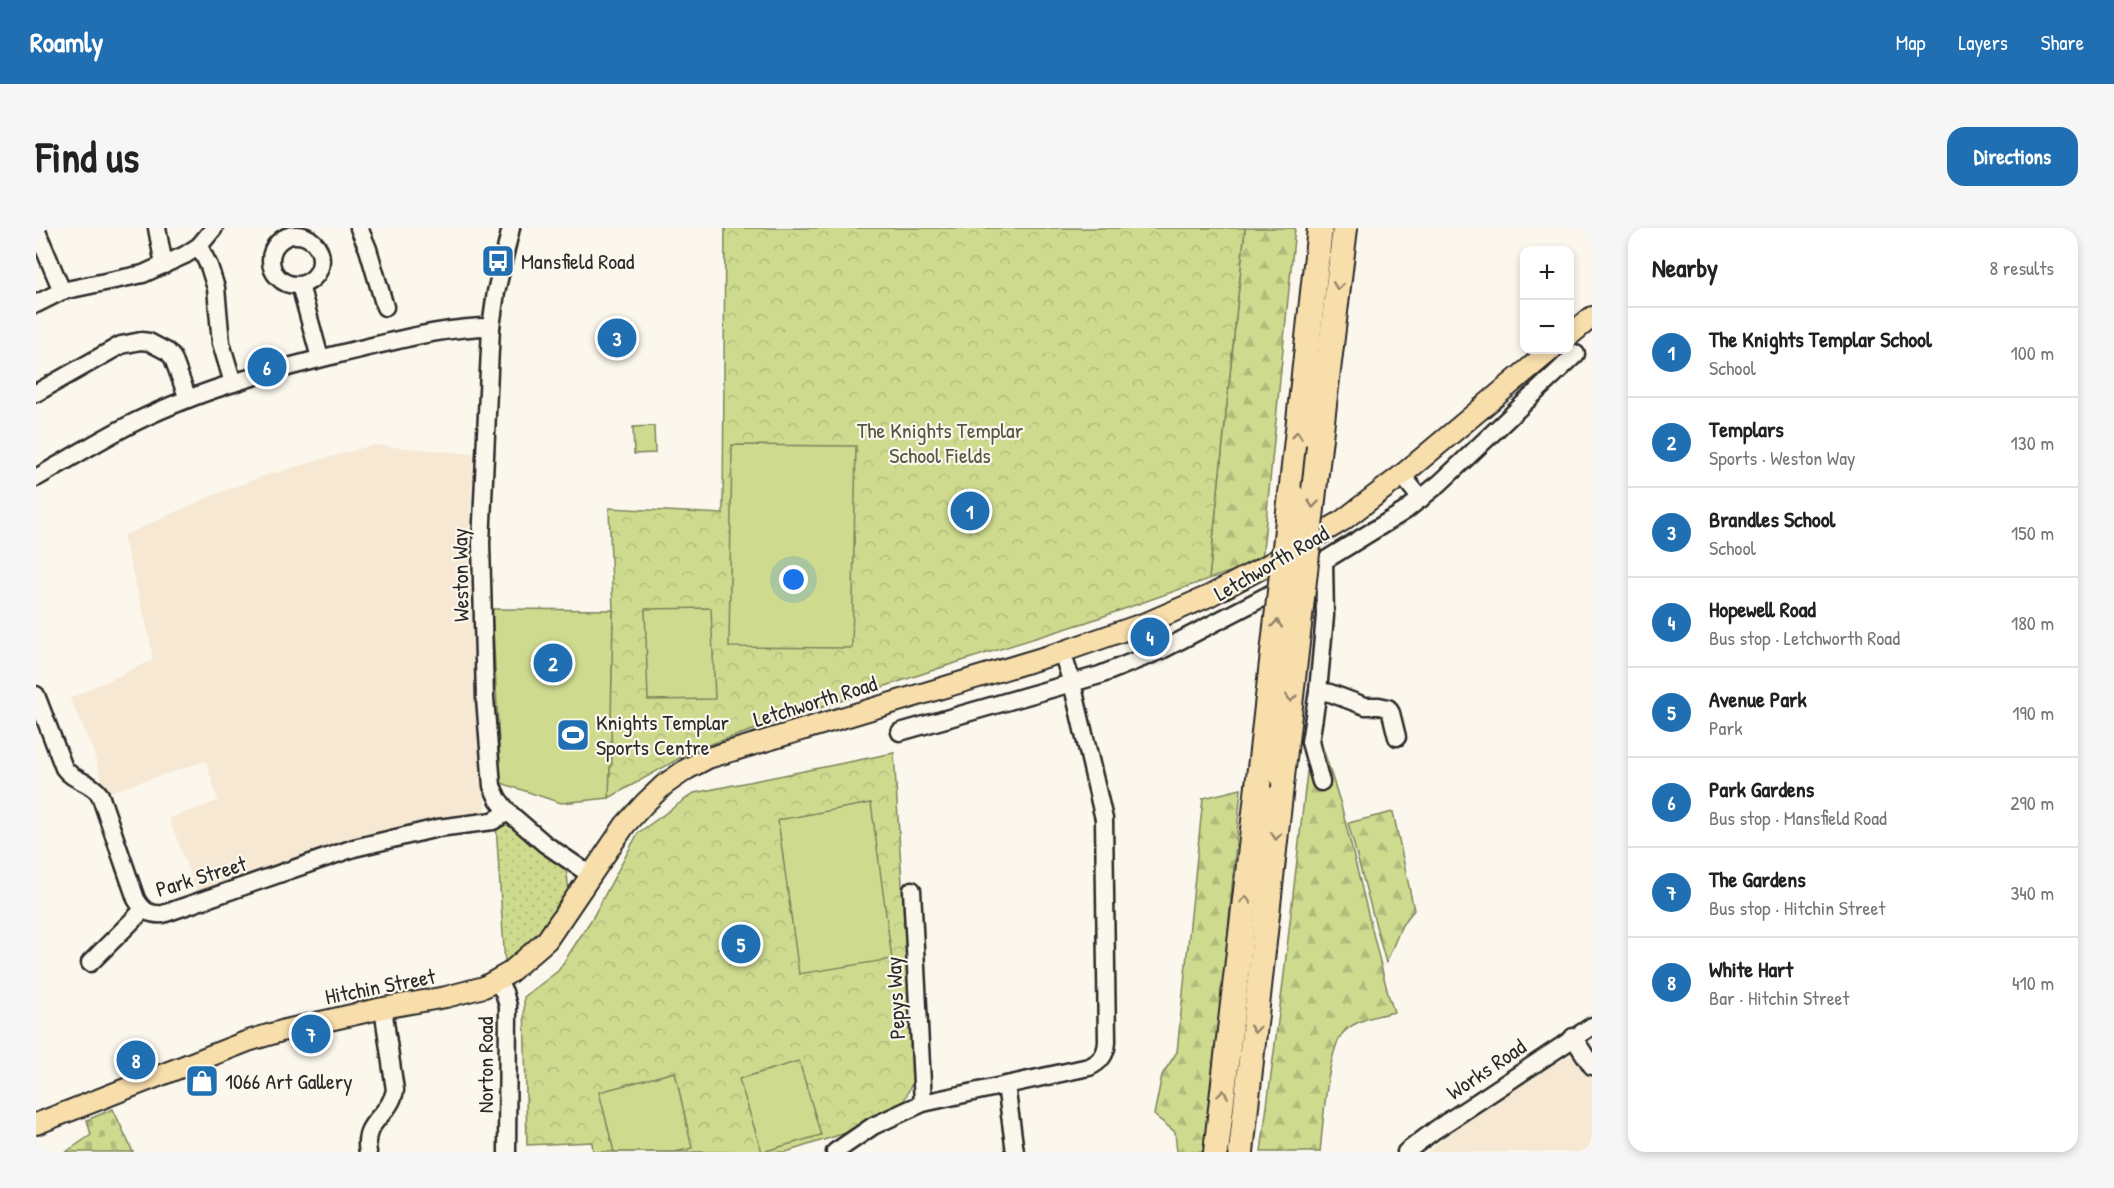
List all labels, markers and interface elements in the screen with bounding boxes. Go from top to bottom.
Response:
text: Roamly [30,23,103,61]
text: Map [1896,28,1925,57]
text: Layers [1958,28,2008,57]
text: Share [2041,28,2084,57]
button: Directions [1947,127,2078,186]
text: Find us [36,128,139,185]
bus stop icon: Mansfield Road [480,243,516,279]
place label: Mansfield Road [521,246,635,276]
map controls [1520,246,1574,354]
button: + [1520,246,1574,300]
text: Nearby [1652,250,1718,285]
text: 8 results [1989,254,2054,281]
one-way arrow [1332,282,1345,291]
button: − [1520,300,1574,354]
pin: 3 [598,316,636,360]
text: The Knights Templar School [1709,324,1932,354]
text: 1 [1668,339,1675,366]
text: 100 m [2011,339,2054,366]
pin: 6 [248,344,286,390]
text: School [1709,354,1756,381]
text: Templars [1709,414,1784,444]
park label: The Knights Templar School Fields [857,415,1024,470]
text: 2 [1667,429,1676,456]
text: 130 m [2011,429,2054,456]
one-way arrow [1291,431,1303,440]
text: Sports · Weston Way [1709,444,1855,471]
pin: 1 [950,488,990,534]
one-way arrow [1307,500,1320,509]
text: Brandles School [1709,504,1835,534]
street label: Letchworth Road [1208,518,1334,608]
text: 3 [1667,519,1676,546]
text: 150 m [2011,519,2054,546]
street label: Weston Way [444,528,476,622]
text: School [1709,534,1756,561]
your location [779,565,808,594]
text: Hopewell Road [1709,594,1816,624]
text: 4 [1668,609,1675,636]
text: 180 m [2011,609,2054,636]
pin: 4 [1130,614,1170,660]
one-way arrow [1270,619,1282,628]
text: Bus stop · Letchworth Road [1709,624,1900,651]
pin: 2 [534,640,572,686]
street label: Letchworth Road [750,668,881,734]
text: Avenue Park [1709,684,1807,714]
one-way arrow [1285,693,1298,702]
text: 5 [1667,699,1676,726]
text: 190 m [2012,699,2054,726]
place label: Knights Templar Sports Centre [596,707,729,762]
text: Park [1709,714,1742,741]
sports icon: Knights Templar Sports Centre [555,717,591,753]
text: Park Gardens [1709,774,1814,804]
text: 6 [1668,789,1675,816]
text: 290 m [2010,789,2054,816]
text: Bus stop · Mansfield Road [1709,804,1887,831]
one-way arrow [1270,831,1283,840]
street label: Park Street [152,848,250,904]
text: The Gardens [1709,864,1806,894]
text: 7 [1667,879,1676,906]
text: 340 m [2010,879,2054,906]
text: Bus stop · Hitchin Street [1709,894,1885,921]
one-way arrow [1239,896,1252,905]
pin: 5 [722,922,760,966]
text: White Hart [1709,954,1793,984]
street label: Pepys Way [878,956,912,1040]
street label: Hitchin Street [322,961,438,1011]
text: 8 [1667,969,1676,996]
text: 410 m [2012,969,2054,996]
text: Bar · Hitchin Street [1709,984,1849,1011]
pin: 7 [292,1012,330,1056]
street label: Norton Road [470,1016,500,1113]
one-way arrow [1249,1025,1261,1034]
street label: Works Road [1440,1031,1532,1106]
pin: 8 [116,1038,156,1082]
shop icon: 1066 Art Gallery [184,1063,220,1099]
place label: 1066 Art Gallery [225,1066,353,1096]
one-way arrow [1217,1089,1229,1098]

